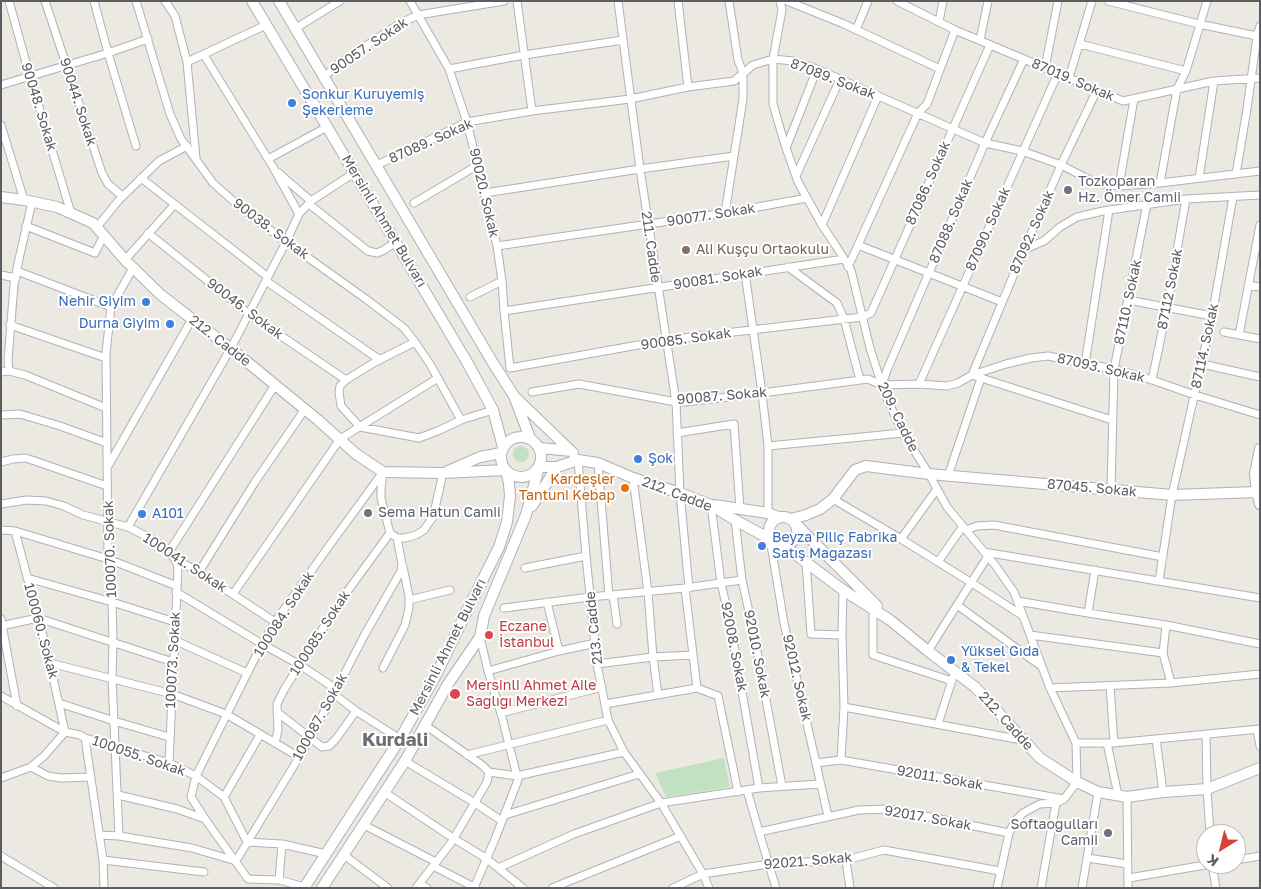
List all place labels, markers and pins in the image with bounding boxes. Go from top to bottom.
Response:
place label: Sonkur Kuruyemiş Şekerleme [302,87,424,120]
marker: Sonkur Kuruyemiş Şekerleme [286,97,298,109]
place label: Tozkoparan Hz. Ömer Camii [1078,174,1181,206]
marker: Tozkoparan Hz. Ömer Camii [1062,184,1074,196]
place label: Ali Kuşçu Ortaokulu [696,242,829,258]
marker: Ali Kuşçu Ortaokulu [680,244,692,256]
place label: Nehir Giyim [58,294,136,310]
marker: Nehir Giyim [140,296,152,308]
place label: Durna Giyim [79,316,160,332]
marker: Durna Giyim [164,318,176,330]
place label: Şok [648,451,673,467]
marker: Şok [632,453,644,465]
place label: Kardeşler Tantuni Kebap [519,472,615,504]
marker: Kardeşler Tantuni Kebap [619,482,631,494]
place label: Sema Hatun Camii [378,505,501,521]
place label: A101 [152,506,184,522]
marker: Sema Hatun Camii [362,507,374,519]
marker: A101 [136,508,148,520]
place label: Beyza Piliç Fabrika Satış Mağazası [772,530,897,562]
marker: Beyza Piliç Fabrika Satış Mağazası [756,540,768,552]
place label: Eczane İstanbul [499,619,554,652]
marker: Eczane İstanbul [483,629,495,641]
place label: Yüksel Gıda & Tekel [961,644,1039,676]
marker: Yüksel Gıda & Tekel [945,654,957,666]
place label: Mersinli Ahmet Aile Sağlığı Merkezi [466,678,596,710]
marker: Mersinli Ahmet Aile Sağlığı Merkezi [448,687,462,701]
place label: Softaoğulları Camii [1010,817,1098,850]
marker: Softaoğulları Camii [1102,827,1114,839]

